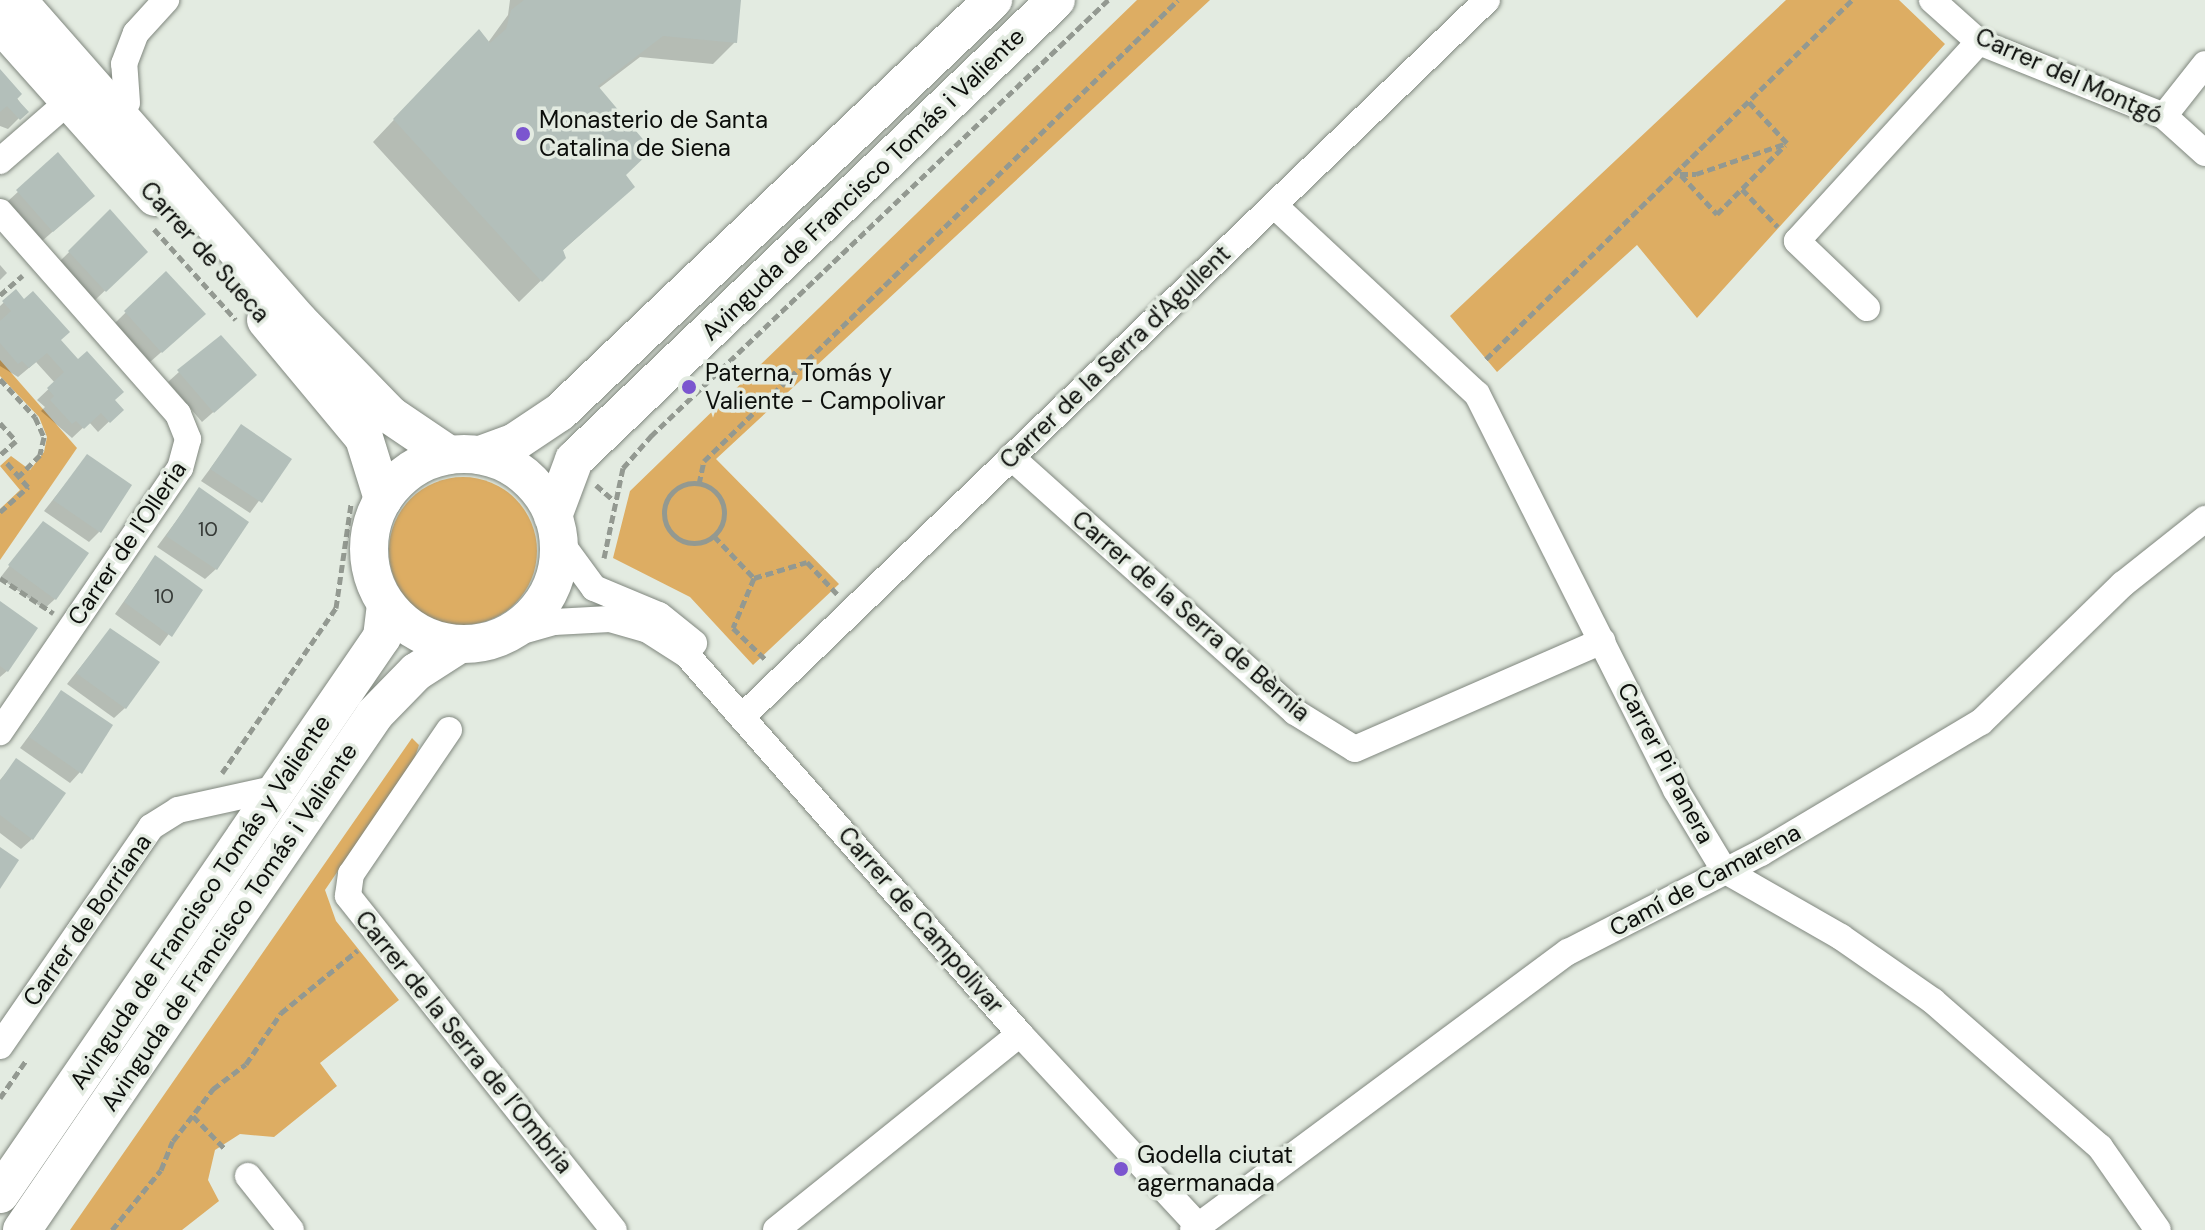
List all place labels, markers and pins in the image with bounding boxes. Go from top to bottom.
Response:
place label: Monasterio de Santa Catalina de Siena [539,106,768,162]
marker: Monasterio de Santa Catalina de Siena [514,125,532,143]
place label: Paterna, Tomás y Valiente - Campolivar [705,359,946,415]
marker: Paterna, Tomás y Valiente - Campolivar [680,378,698,396]
place label: Godella ciutat agermanada [1137,1141,1293,1197]
marker: Godella ciutat agermanada [1112,1160,1130,1178]

